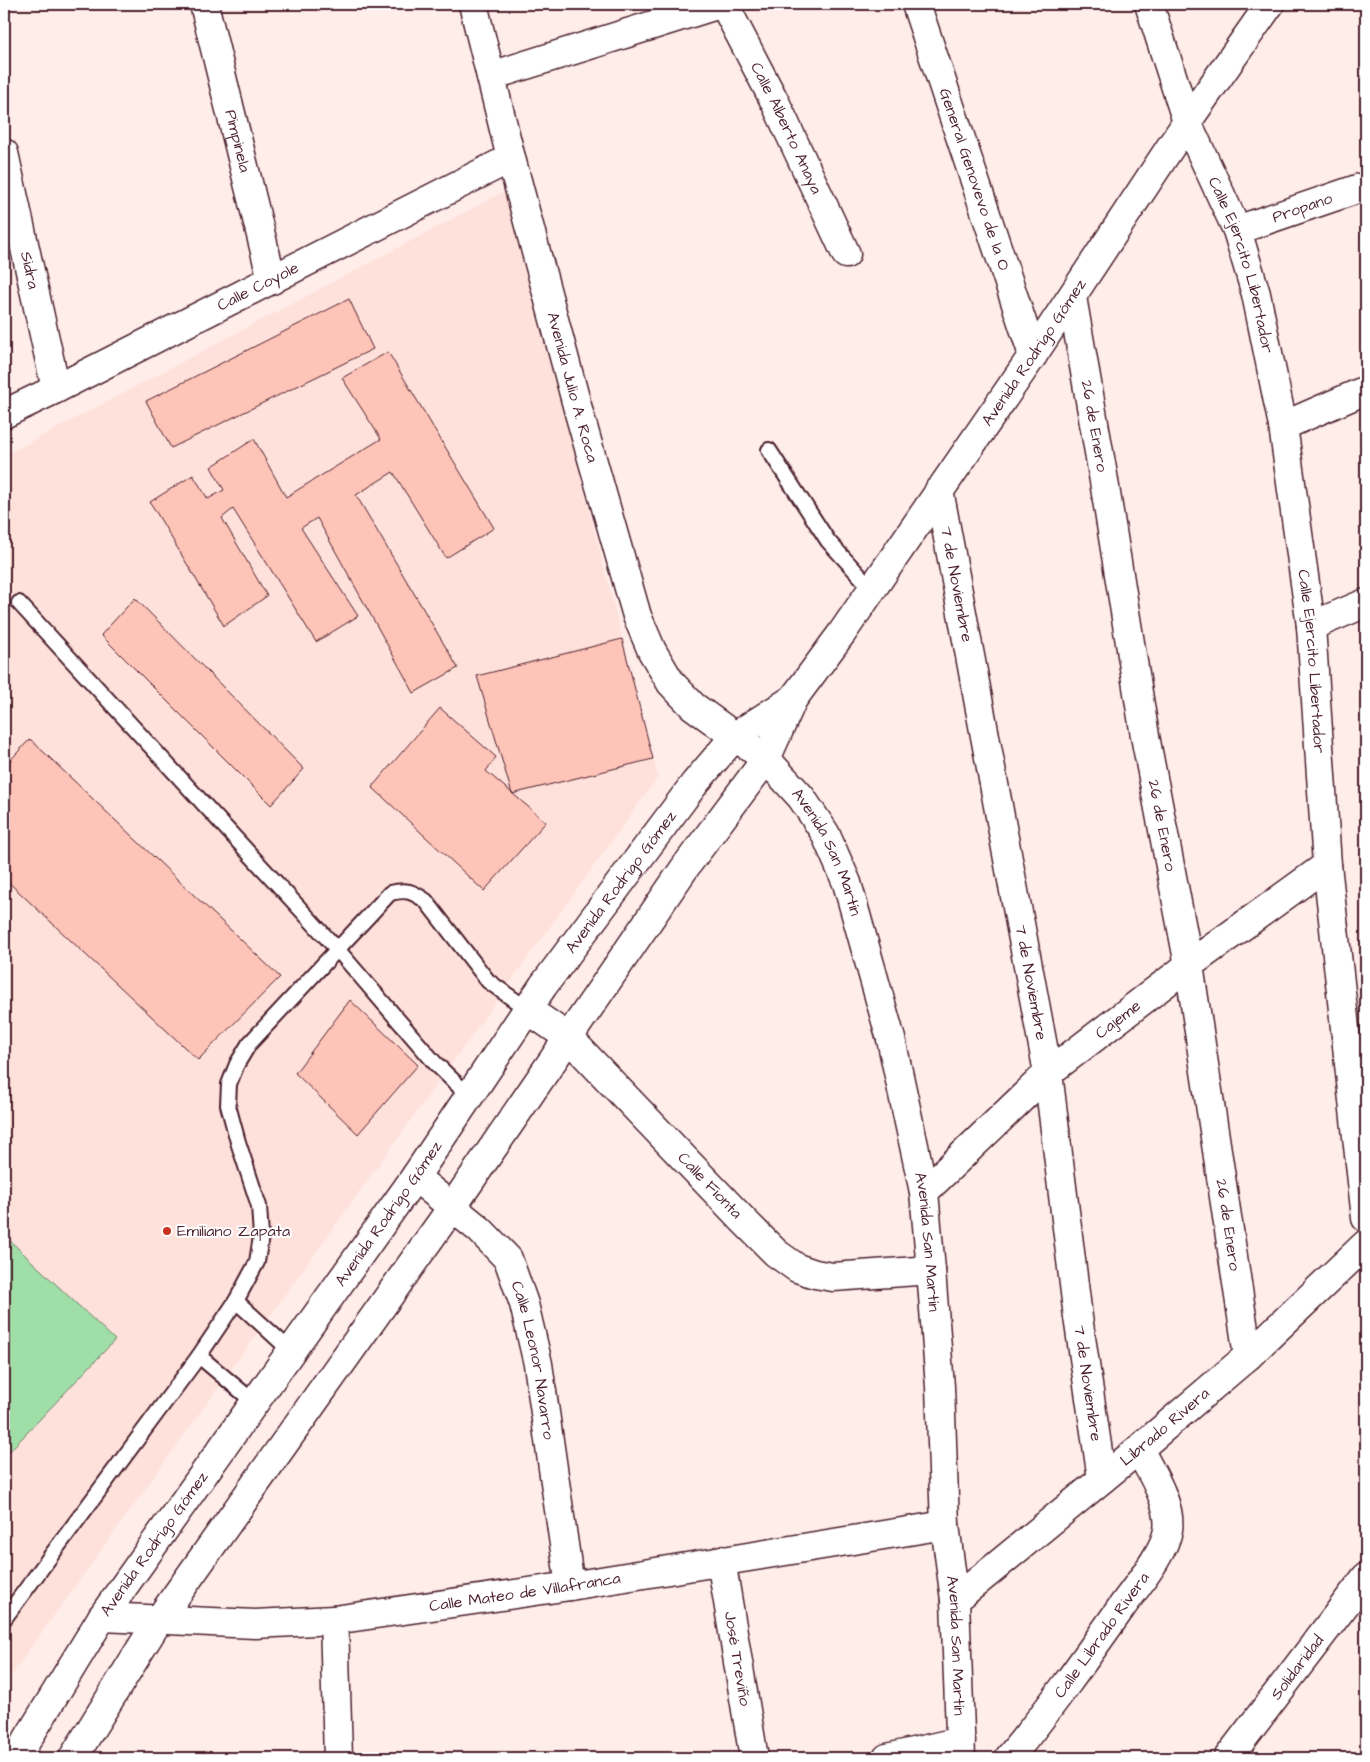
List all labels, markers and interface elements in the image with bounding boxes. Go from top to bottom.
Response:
street label: Calle Alberto Anaya [745,58,828,198]
street label: General Genovevo de la O [934,86,1015,274]
street label: Pimpinela [219,107,256,174]
street label: Calle Ejercito Libertador [1203,173,1279,355]
street label: Propano [1269,187,1335,228]
street label: Sidra [15,249,45,291]
street label: Calle Coyole [213,256,303,316]
street label: Avenida Rodrigo Gómez [976,275,1091,430]
street label: Avenida Julio A. Roca [542,310,604,465]
street label: 26 de Enero [1076,378,1113,474]
street label: 7 de Noviembre [935,525,978,644]
street label: Calle Ejercito Libertador [1292,568,1331,754]
street label: 26 de Enero [1143,778,1182,873]
street label: Avenida San Martín [787,783,867,918]
street label: Avenida Rodrigo Gómez [560,806,682,958]
street label: 7 de Noviembre [1010,923,1053,1042]
street label: Cajeme [1091,995,1146,1044]
street label: Avenida Rodrigo Gómez [330,1136,447,1291]
street label: Calle Fionta [673,1147,747,1224]
street label: Avenida San Martín [909,1170,945,1312]
street label: 26 de Enero [1210,1177,1246,1272]
place label: Emiliano Zapata [177,1220,290,1242]
marker: Emiliano Zapata [161,1225,173,1237]
street label: Calle Leonor Navarro [506,1278,560,1441]
street label: 7 de Noviembre [1068,1324,1107,1443]
street label: Librado Rivera [1115,1383,1214,1471]
street label: Avenida Rodrigo Gómez [95,1467,213,1621]
street label: Calle Mateo de Villafranca [428,1567,622,1617]
street label: Calle Librado Rivera [1049,1568,1155,1703]
street label: Avenida San Martín [941,1574,970,1716]
street label: José Treviño [719,1610,756,1708]
street label: Solidaridad [1265,1630,1329,1704]

